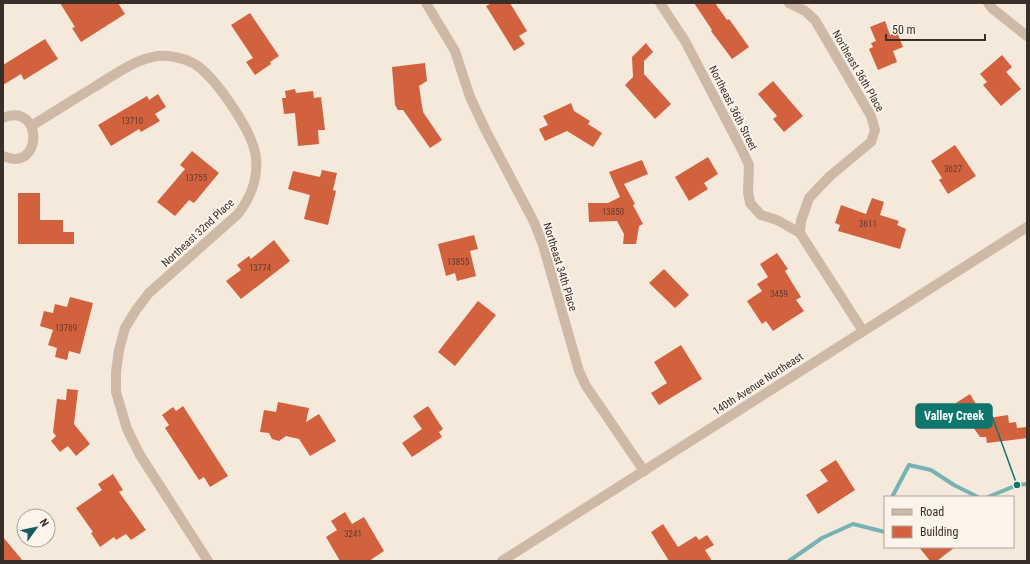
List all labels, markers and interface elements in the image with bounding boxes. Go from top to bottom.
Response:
scale bar [886,16,985,42]
text: 50 m [892,23,916,37]
street label: Northeast 36th Place [829,28,887,114]
street label: Northeast 36th Street [706,63,760,153]
house number: 13710 [121,116,143,126]
house number: 3627 [944,164,962,174]
house number: 13755 [185,173,208,183]
street label: Northeast 32nd Place [159,196,237,270]
house number: 13850 [602,207,624,217]
house number: 3611 [859,219,877,229]
street label: Northeast 34th Place [540,221,580,313]
house number: 13855 [447,257,470,267]
house number: 13774 [249,263,272,273]
house number: 3459 [770,289,788,299]
house number: 13769 [55,323,77,333]
street label: 140th Avenue Northeast [711,350,805,418]
callout: Valley Creek [916,404,992,428]
text: Valley Creek [924,409,984,423]
legend [884,496,1014,548]
text: Road [920,505,944,519]
north arrow [16,508,56,548]
text: N [37,516,51,529]
text: Building [920,525,958,539]
house number: 3241 [344,529,362,539]

